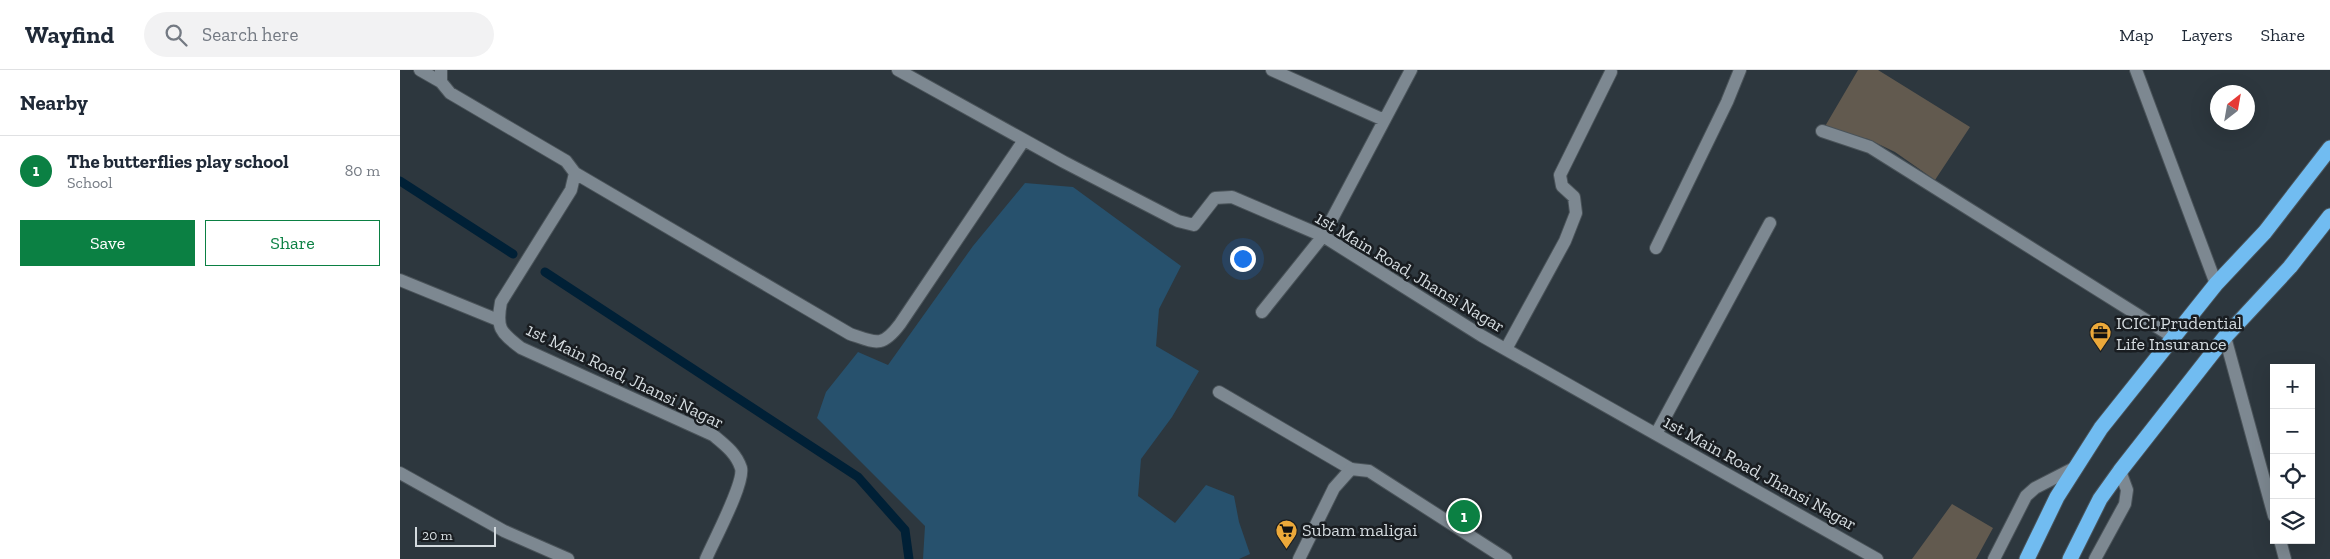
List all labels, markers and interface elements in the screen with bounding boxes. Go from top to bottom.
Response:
search box [144,12,494,57]
text: Wayfind [25,20,114,49]
icon: search [162,21,190,49]
text: Search here [202,23,298,46]
text: Map [2119,24,2154,46]
text: Layers [2182,24,2233,46]
text: Share [2261,24,2305,46]
north arrow [2210,85,2255,130]
text: Nearby [20,90,88,115]
text: The butterflies play school [67,150,289,173]
text: 1 [33,161,39,180]
text: 80 m [345,161,380,180]
text: School [67,173,113,192]
street label: 1st Main Road, Jhansi Nagar [1311,207,1509,337]
button: Save [20,220,195,266]
button: Share [205,220,380,266]
your location [1230,246,1256,272]
place label: ICICI Prudential Life Insurance [2116,312,2242,355]
street label: 1st Main Road, Jhansi Nagar [522,318,728,434]
office icon: ICICI Prudential Life Insurance [2088,321,2112,352]
map controls [2270,364,2315,544]
button: + [2270,364,2315,409]
button: − [2270,409,2315,454]
street label: 1st Main Road, Jhansi Nagar [1660,411,1860,535]
button: locate [2270,454,2315,499]
pin: 1 [1448,497,1480,535]
button: layers [2270,499,2315,544]
supermarket icon: Subam maligai [1274,518,1298,549]
place label: Subam maligai [1302,519,1417,541]
scale bar [415,524,496,547]
text: 20 m [422,527,453,544]

